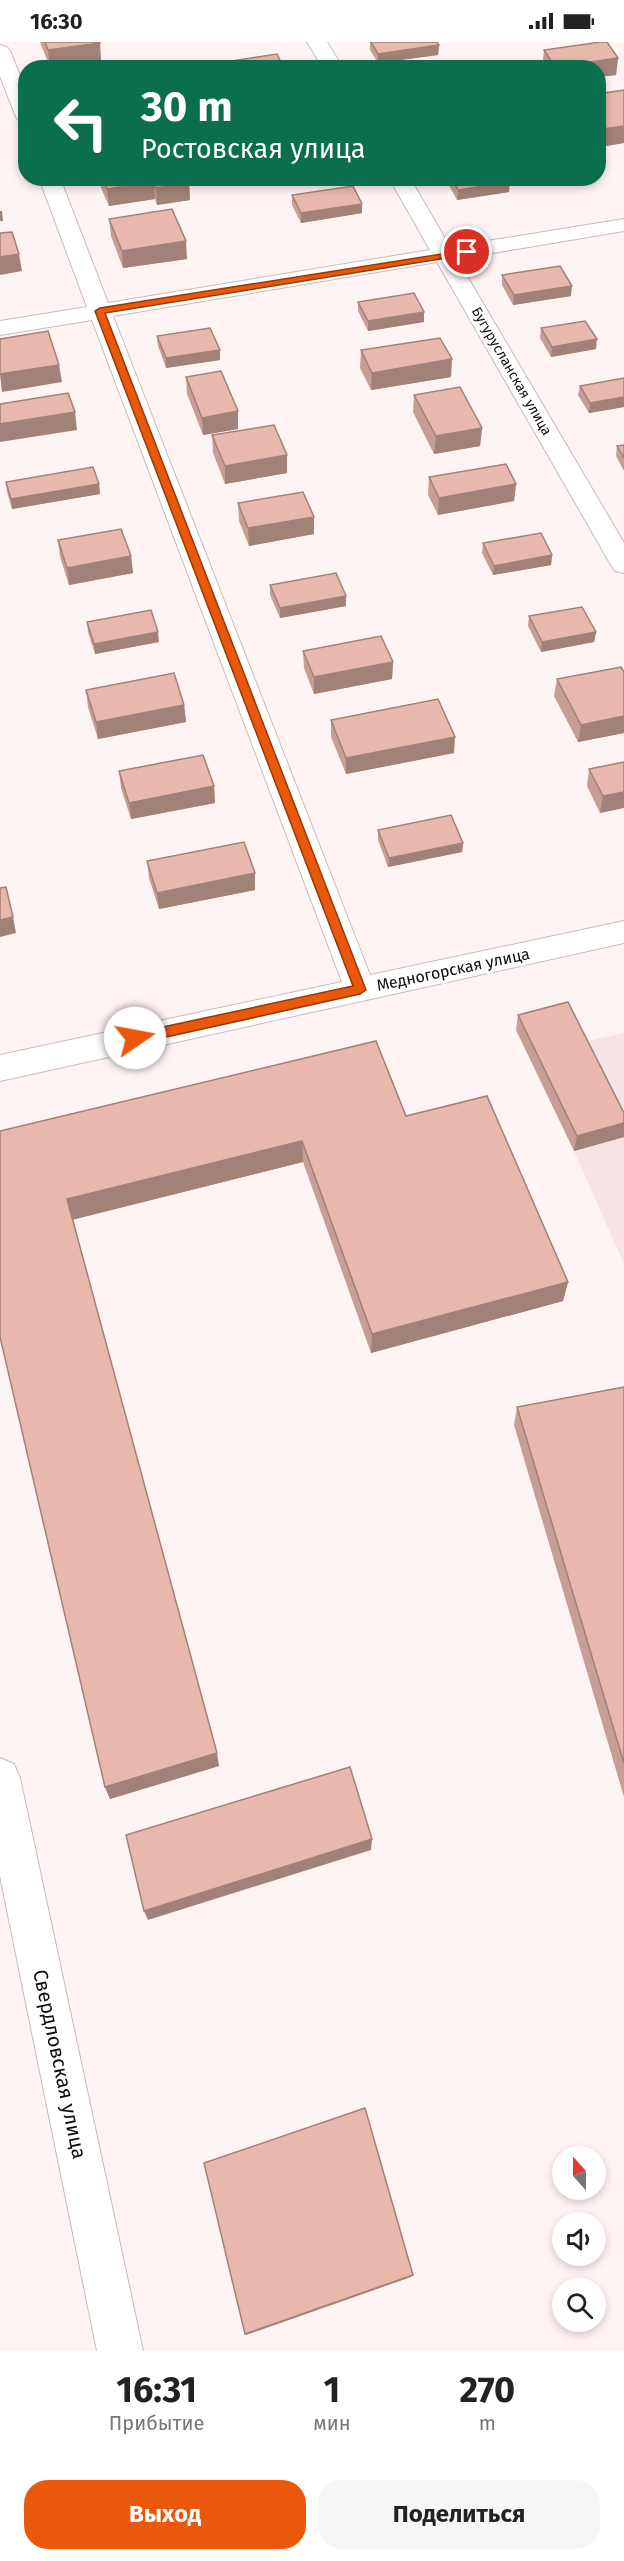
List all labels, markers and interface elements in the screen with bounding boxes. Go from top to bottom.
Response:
text: 16:30 [30,8,83,35]
text: 30 m [141,82,233,132]
icon: left [42,84,120,162]
text: Ростовская улица [141,133,365,165]
pin [441,226,492,277]
icon: arrive [450,235,483,268]
street label: Бугурусланская улица [468,304,555,438]
street label: Медногорская улица [375,944,531,995]
position arrow [103,1006,167,1070]
street label: Свердловская улица [28,1967,92,2161]
north arrow [552,2146,606,2200]
map controls [552,2146,606,2332]
button: sound [552,2212,606,2266]
button: search [552,2278,606,2332]
text: 16:31 [116,2368,197,2412]
text: 1 [324,2368,340,2412]
text: 270 [459,2368,515,2412]
text: Прибытие [109,2411,204,2435]
text: мин [313,2411,351,2435]
text: m [479,2411,496,2435]
button: Выход [24,2480,306,2549]
button: Поделиться [318,2480,600,2549]

